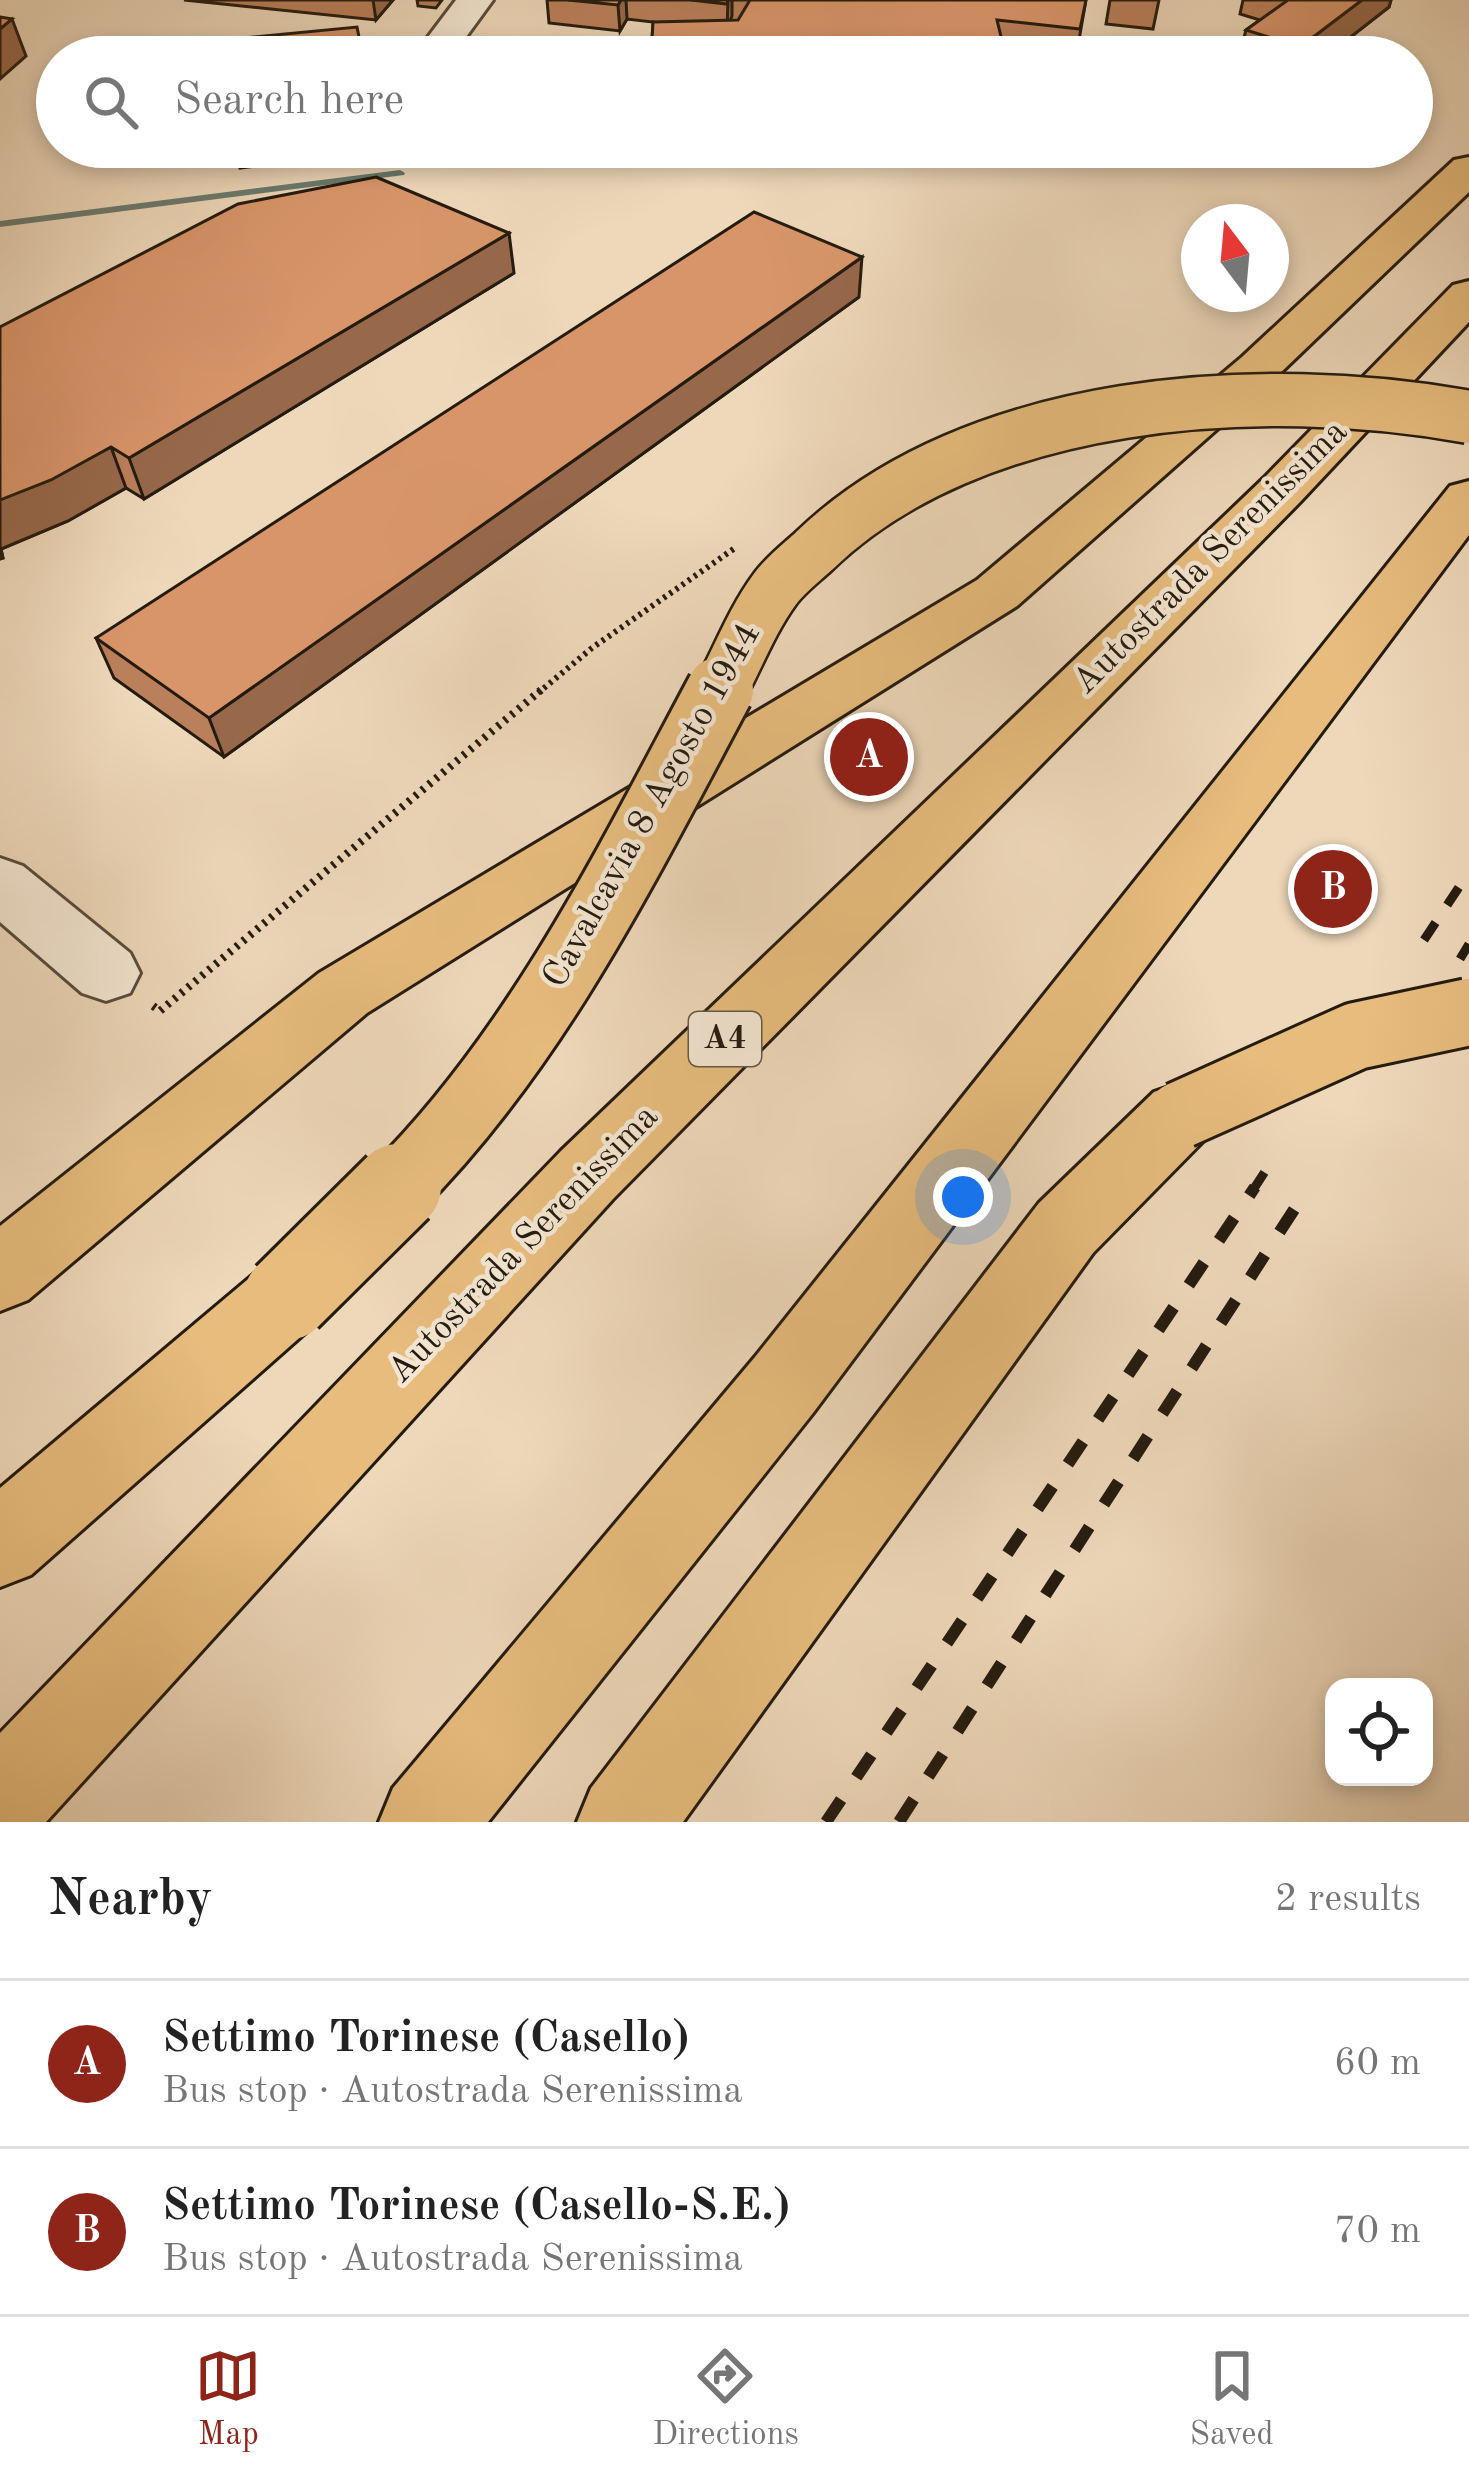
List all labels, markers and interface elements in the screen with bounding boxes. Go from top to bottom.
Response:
search box [36,36,1433,168]
icon: search [78,69,144,135]
text: Search here [174,79,404,124]
north arrow [1181,204,1289,312]
street label: Autostrada Serenissima [1067,414,1355,702]
street label: Cavalcavia 8 Agosto 1944 [538,618,768,994]
pin: A [830,712,908,802]
pin: B [1294,844,1372,934]
road number: A4 [689,1012,761,1066]
street label: Autostrada Serenissima [382,1099,666,1391]
your location [933,1167,993,1227]
map controls [1325,1678,1433,1786]
button: locate [1325,1678,1433,1786]
text: Nearby [48,1875,213,1926]
text: 2 results [1275,1880,1421,1919]
text: Settimo Torinese (Casello) [162,2017,690,2062]
text: A [72,2044,102,2083]
text: 60 m [1334,2044,1421,2083]
text: Bus stop · Autostrada Serenissima [162,2072,743,2111]
text: Settimo Torinese (Casello-S.E.) [162,2185,790,2230]
text: B [73,2212,101,2251]
text: 70 m [1334,2212,1421,2251]
text: Bus stop · Autostrada Serenissima [162,2240,743,2279]
tab: Map [195,2343,261,2456]
tab: Directions [652,2343,799,2456]
tab: Saved [1190,2343,1274,2456]

